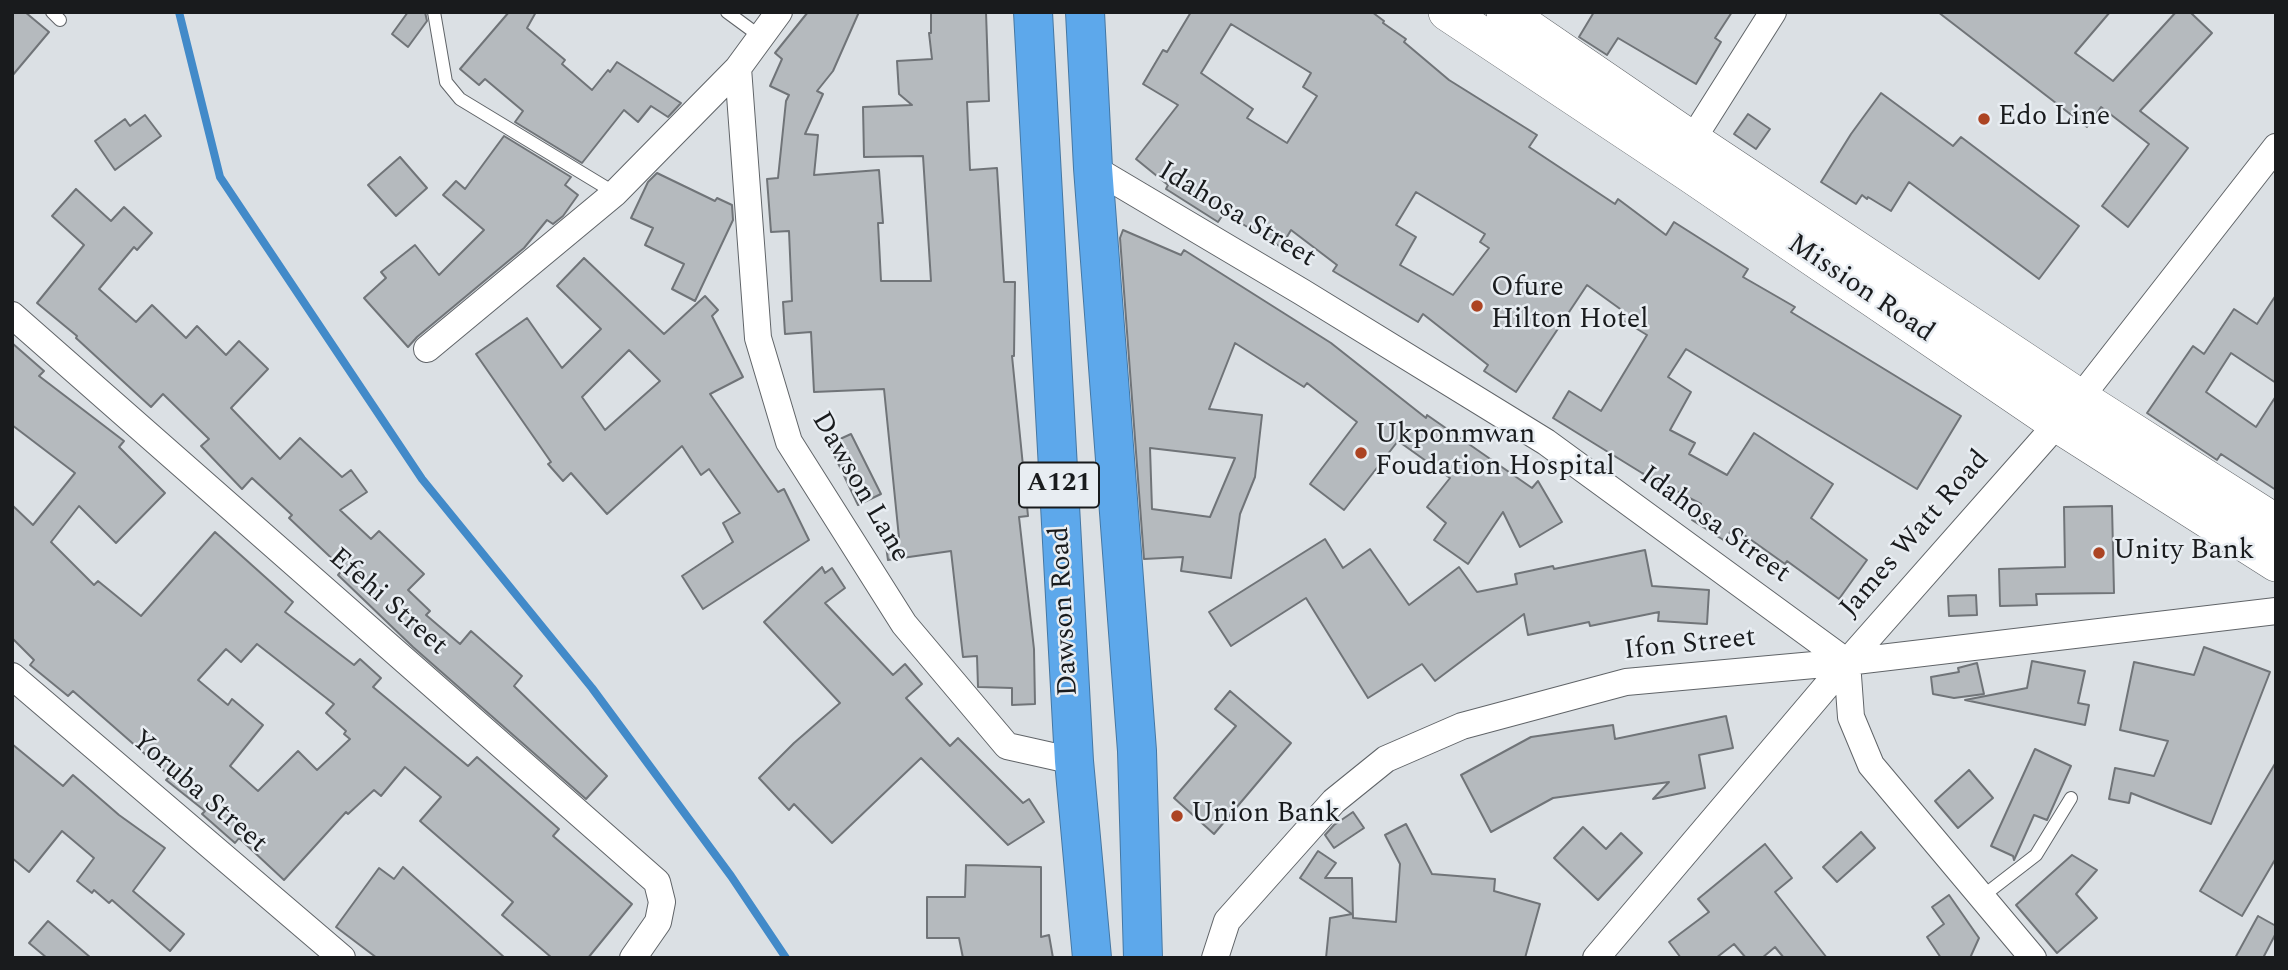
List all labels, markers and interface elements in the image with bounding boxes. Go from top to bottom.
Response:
place label: Edo Line [1998,102,2110,136]
marker: Edo Line [1976,111,1992,127]
street label: Idahosa Street [1151,156,1321,276]
street label: Mission Road [1780,229,1940,351]
place label: Ofure Hilton Hotel [1491,273,1648,339]
marker: Ofure Hilton Hotel [1469,298,1485,314]
street label: Dawson Lane [802,407,916,569]
place label: Ukponmwan Foudation Hospital [1375,420,1615,486]
street label: James Watt Road [1834,444,1998,626]
marker: Ukponmwan Foudation Hospital [1353,445,1369,461]
street label: Idahosa Street [1632,460,1796,592]
road number: A121 [1019,463,1099,508]
street label: Dawson Road [1045,525,1087,697]
place label: Unity Bank [2113,536,2254,570]
street label: Efehi Street [321,542,453,664]
marker: Unity Bank [2091,545,2107,561]
street label: Ifon Street [1622,622,1758,670]
street label: Yoruba Street [123,725,273,861]
place label: Union Bank [1191,799,1340,833]
marker: Union Bank [1169,808,1185,824]

